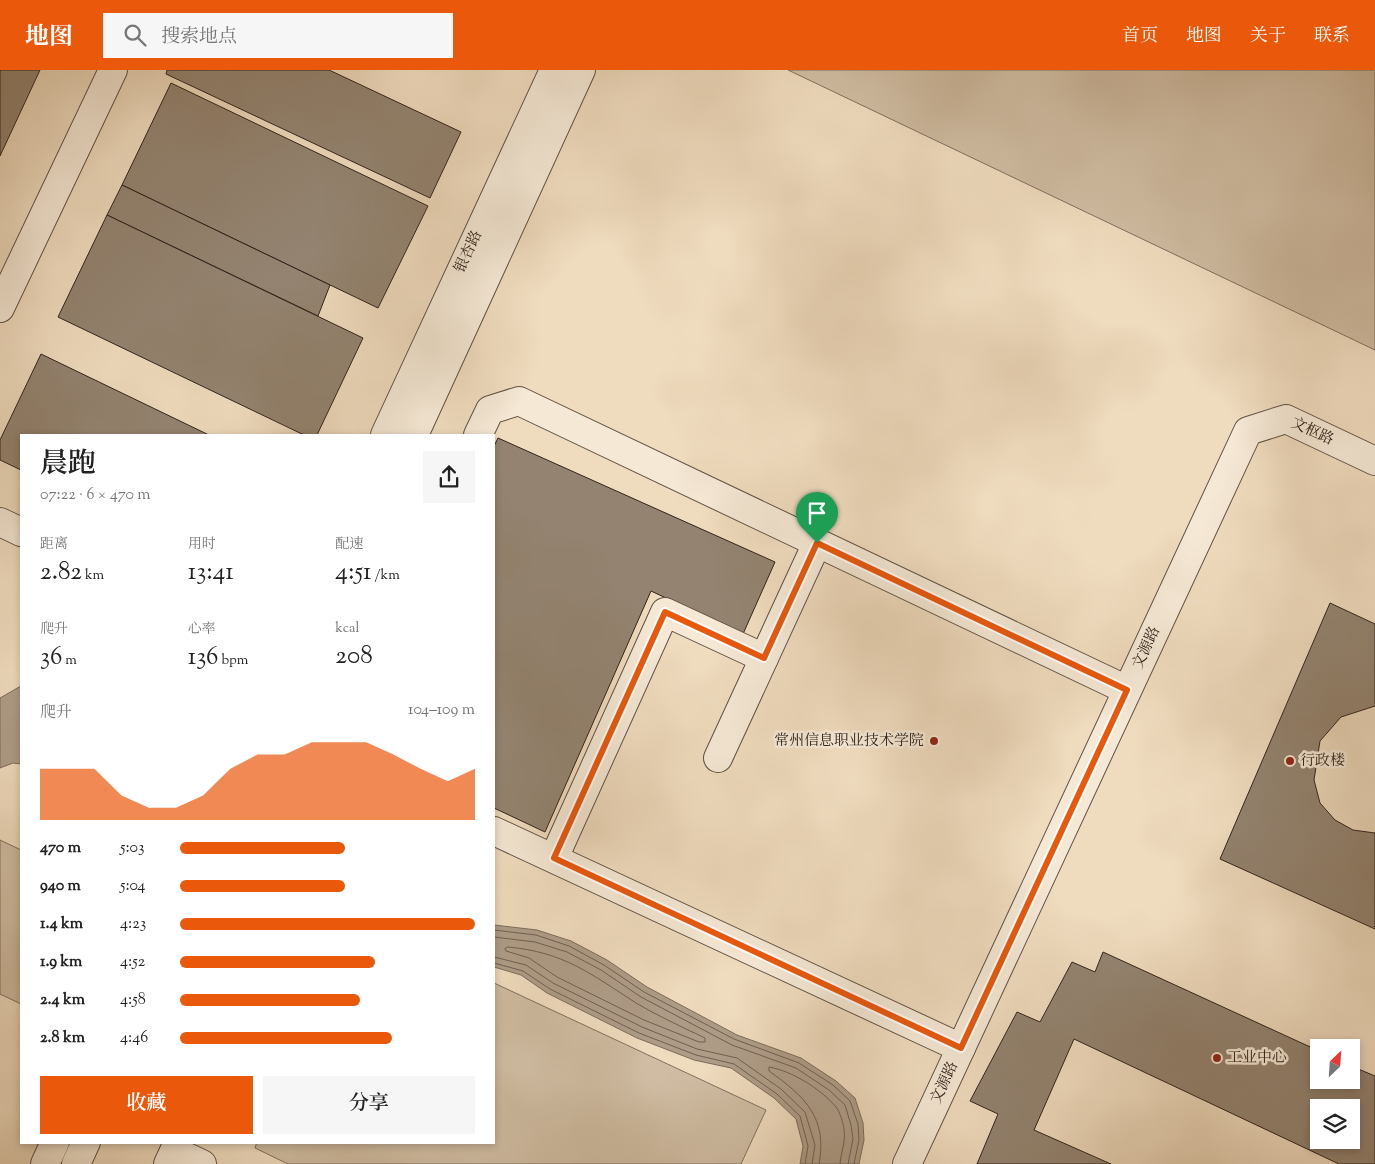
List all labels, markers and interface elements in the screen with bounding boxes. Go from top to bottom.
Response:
search box [103,13,453,58]
text: 地图 [25,21,73,55]
icon: search [121,21,149,49]
text: 搜索地点 [161,24,237,51]
text: 首页 [1122,24,1158,50]
text: 地图 [1186,24,1222,50]
text: 关于 [1250,24,1286,50]
text: 联系 [1314,24,1350,50]
street label: 银杏路 [450,227,488,277]
street label: 文枢路 [1287,413,1337,451]
text: 晨跑 [40,445,96,485]
button: share [423,451,475,503]
text: 07:22 · 6 × 470 m [40,484,151,507]
pin [796,492,838,543]
icon: arrive [803,499,831,527]
text: 距离 [40,535,68,555]
text: 用时 [188,535,216,555]
text: 配速 [335,535,363,555]
text: 2.82 [40,555,82,591]
text: 13:41 [188,555,234,591]
text: 4:51 [335,555,371,591]
text: km [82,566,104,586]
text: /km [371,566,400,586]
text: kcal [335,619,359,639]
text: 爬升 [40,620,68,640]
text: 心率 [188,620,216,640]
street label: 文源路 [1128,623,1166,673]
text: 208 [335,639,373,675]
text: 36 [40,640,62,676]
text: 136 [188,640,218,676]
text: m [62,651,77,671]
text: bpm [218,651,248,671]
text: 104–109 m [408,699,475,722]
text: 爬升 [40,702,72,725]
place label: 常州信息职业技术学院 [774,731,924,752]
marker: 常州信息职业技术学院 [928,735,940,747]
place label: 行政楼 [1300,751,1345,772]
marker: 行政楼 [1284,755,1296,767]
text: 470 m [40,837,81,860]
text: 5:03 [120,837,144,860]
text: 940 m [40,875,81,898]
text: 5:04 [120,875,145,898]
text: 1.4 km [40,913,83,936]
text: 4:23 [120,913,146,936]
text: 1.9 km [40,951,82,974]
text: 4:52 [120,951,145,974]
text: 2.4 km [40,989,85,1012]
text: 4:58 [120,989,146,1012]
text: 2.8 km [40,1027,85,1050]
text: 4:46 [120,1027,148,1050]
north arrow [1310,1039,1360,1089]
map controls [1310,1039,1360,1149]
place label: 工业中心 [1227,1048,1287,1069]
marker: 工业中心 [1211,1052,1223,1064]
street label: 文源路 [926,1058,964,1108]
button: 收藏 [40,1076,253,1134]
button: 分享 [263,1076,475,1134]
button: layers [1310,1099,1360,1149]

